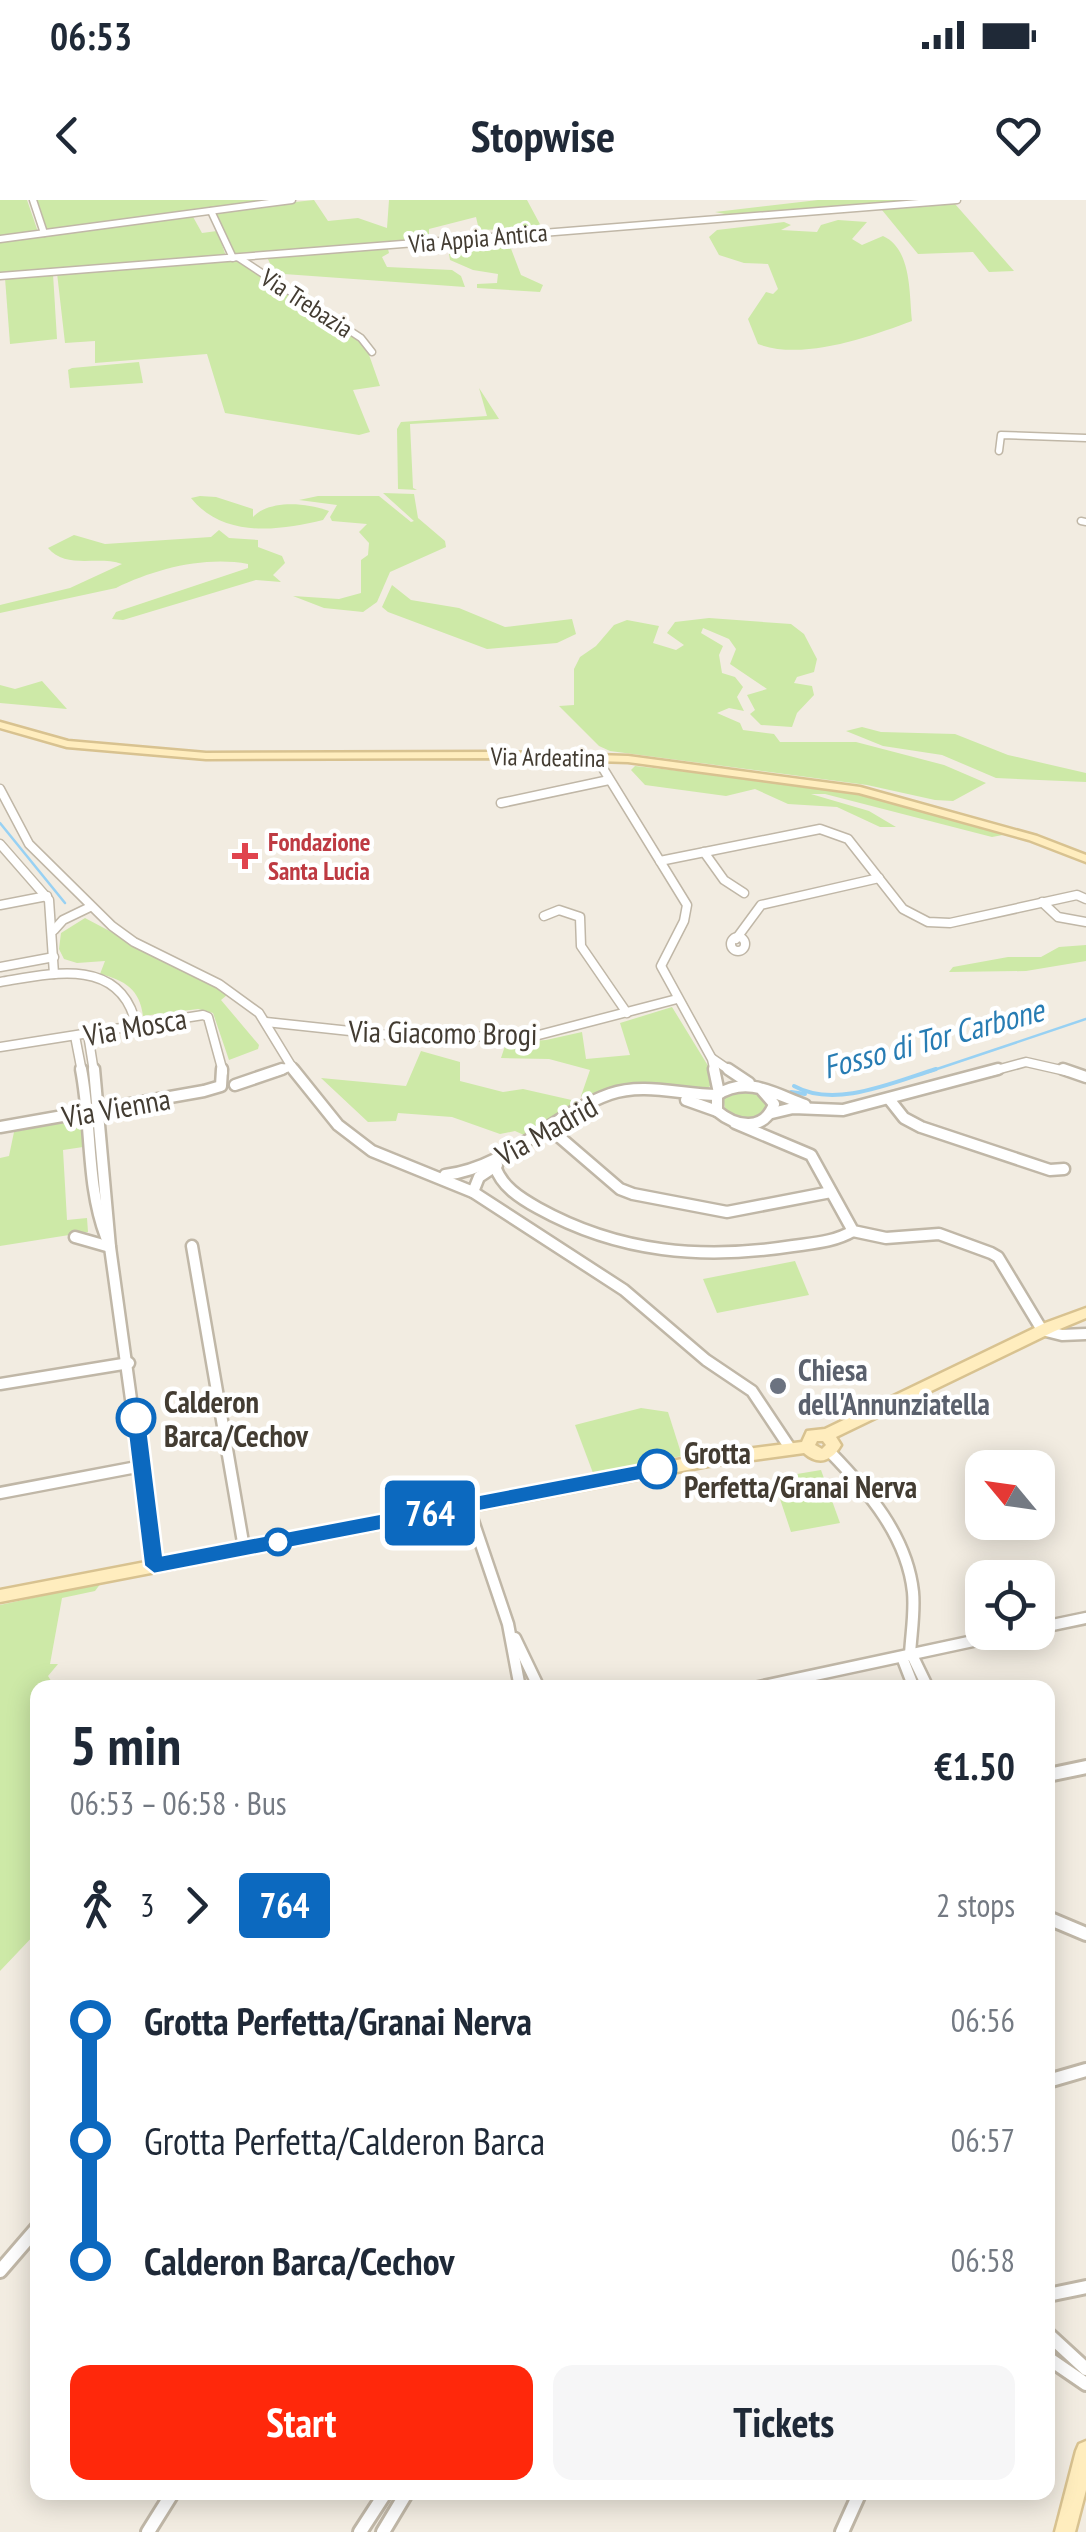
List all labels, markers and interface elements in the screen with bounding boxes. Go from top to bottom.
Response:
text: 06:53 [50,11,132,60]
text: Stopwise [471,106,615,164]
icon: back [40,108,95,163]
icon: heart [991,108,1046,163]
street label: Via Appia Antica [406,216,549,260]
street label: Via Trebazia [254,261,359,345]
street label: Via Ardeatina [489,740,606,774]
place label: Fondazione Santa Lucia [268,826,370,887]
marker: Fondazione Santa Lucia [232,843,258,869]
water label: Fosso di Tor Carbone [818,988,1050,1088]
street label: Via Mosca [80,998,189,1054]
street label: Via Giacomo Brogi [347,1011,538,1053]
street label: Via Vienna [58,1078,173,1136]
street label: Via Madrid [487,1086,604,1174]
place label: Chiesa dell'Annunziatella [798,1350,990,1423]
marker: Chiesa dell'Annunziatella [767,1375,789,1397]
place label: Calderon Barca/Cechov [164,1382,309,1455]
marker: Calderon Barca/Cechov [117,1399,155,1437]
place label: Grotta Perfetta/Granai Nerva [684,1433,917,1506]
marker: Grotta Perfetta/Granai Nerva [638,1450,676,1488]
north arrow [965,1450,1055,1540]
map controls [965,1450,1055,1650]
line badge: 764 [372,1480,488,1546]
text: 764 [405,1490,455,1536]
unlabelled marker [265,1529,291,1555]
button: locate [965,1560,1055,1650]
text: 5 min [70,1709,181,1780]
text: €1.50 [934,1741,1015,1790]
text: 06:53 – 06:58 · Bus [70,1782,287,1824]
icon: walk [70,1878,125,1933]
icon: forward [169,1878,224,1933]
text: 764 [259,1882,310,1928]
text: 3 [140,1884,154,1926]
text: 2 stops [936,1884,1015,1926]
text: Grotta Perfetta/Granai Nerva [144,1996,532,2045]
text: 06:56 [951,1999,1015,2041]
text: Grotta Perfetta/Calderon Barca [144,2116,545,2165]
text: 06:57 [951,2119,1015,2161]
text: Calderon Barca/Cechov [144,2236,454,2285]
text: 06:58 [951,2239,1015,2281]
button: Start [70,2365,533,2480]
button: Tickets [553,2365,1015,2480]

